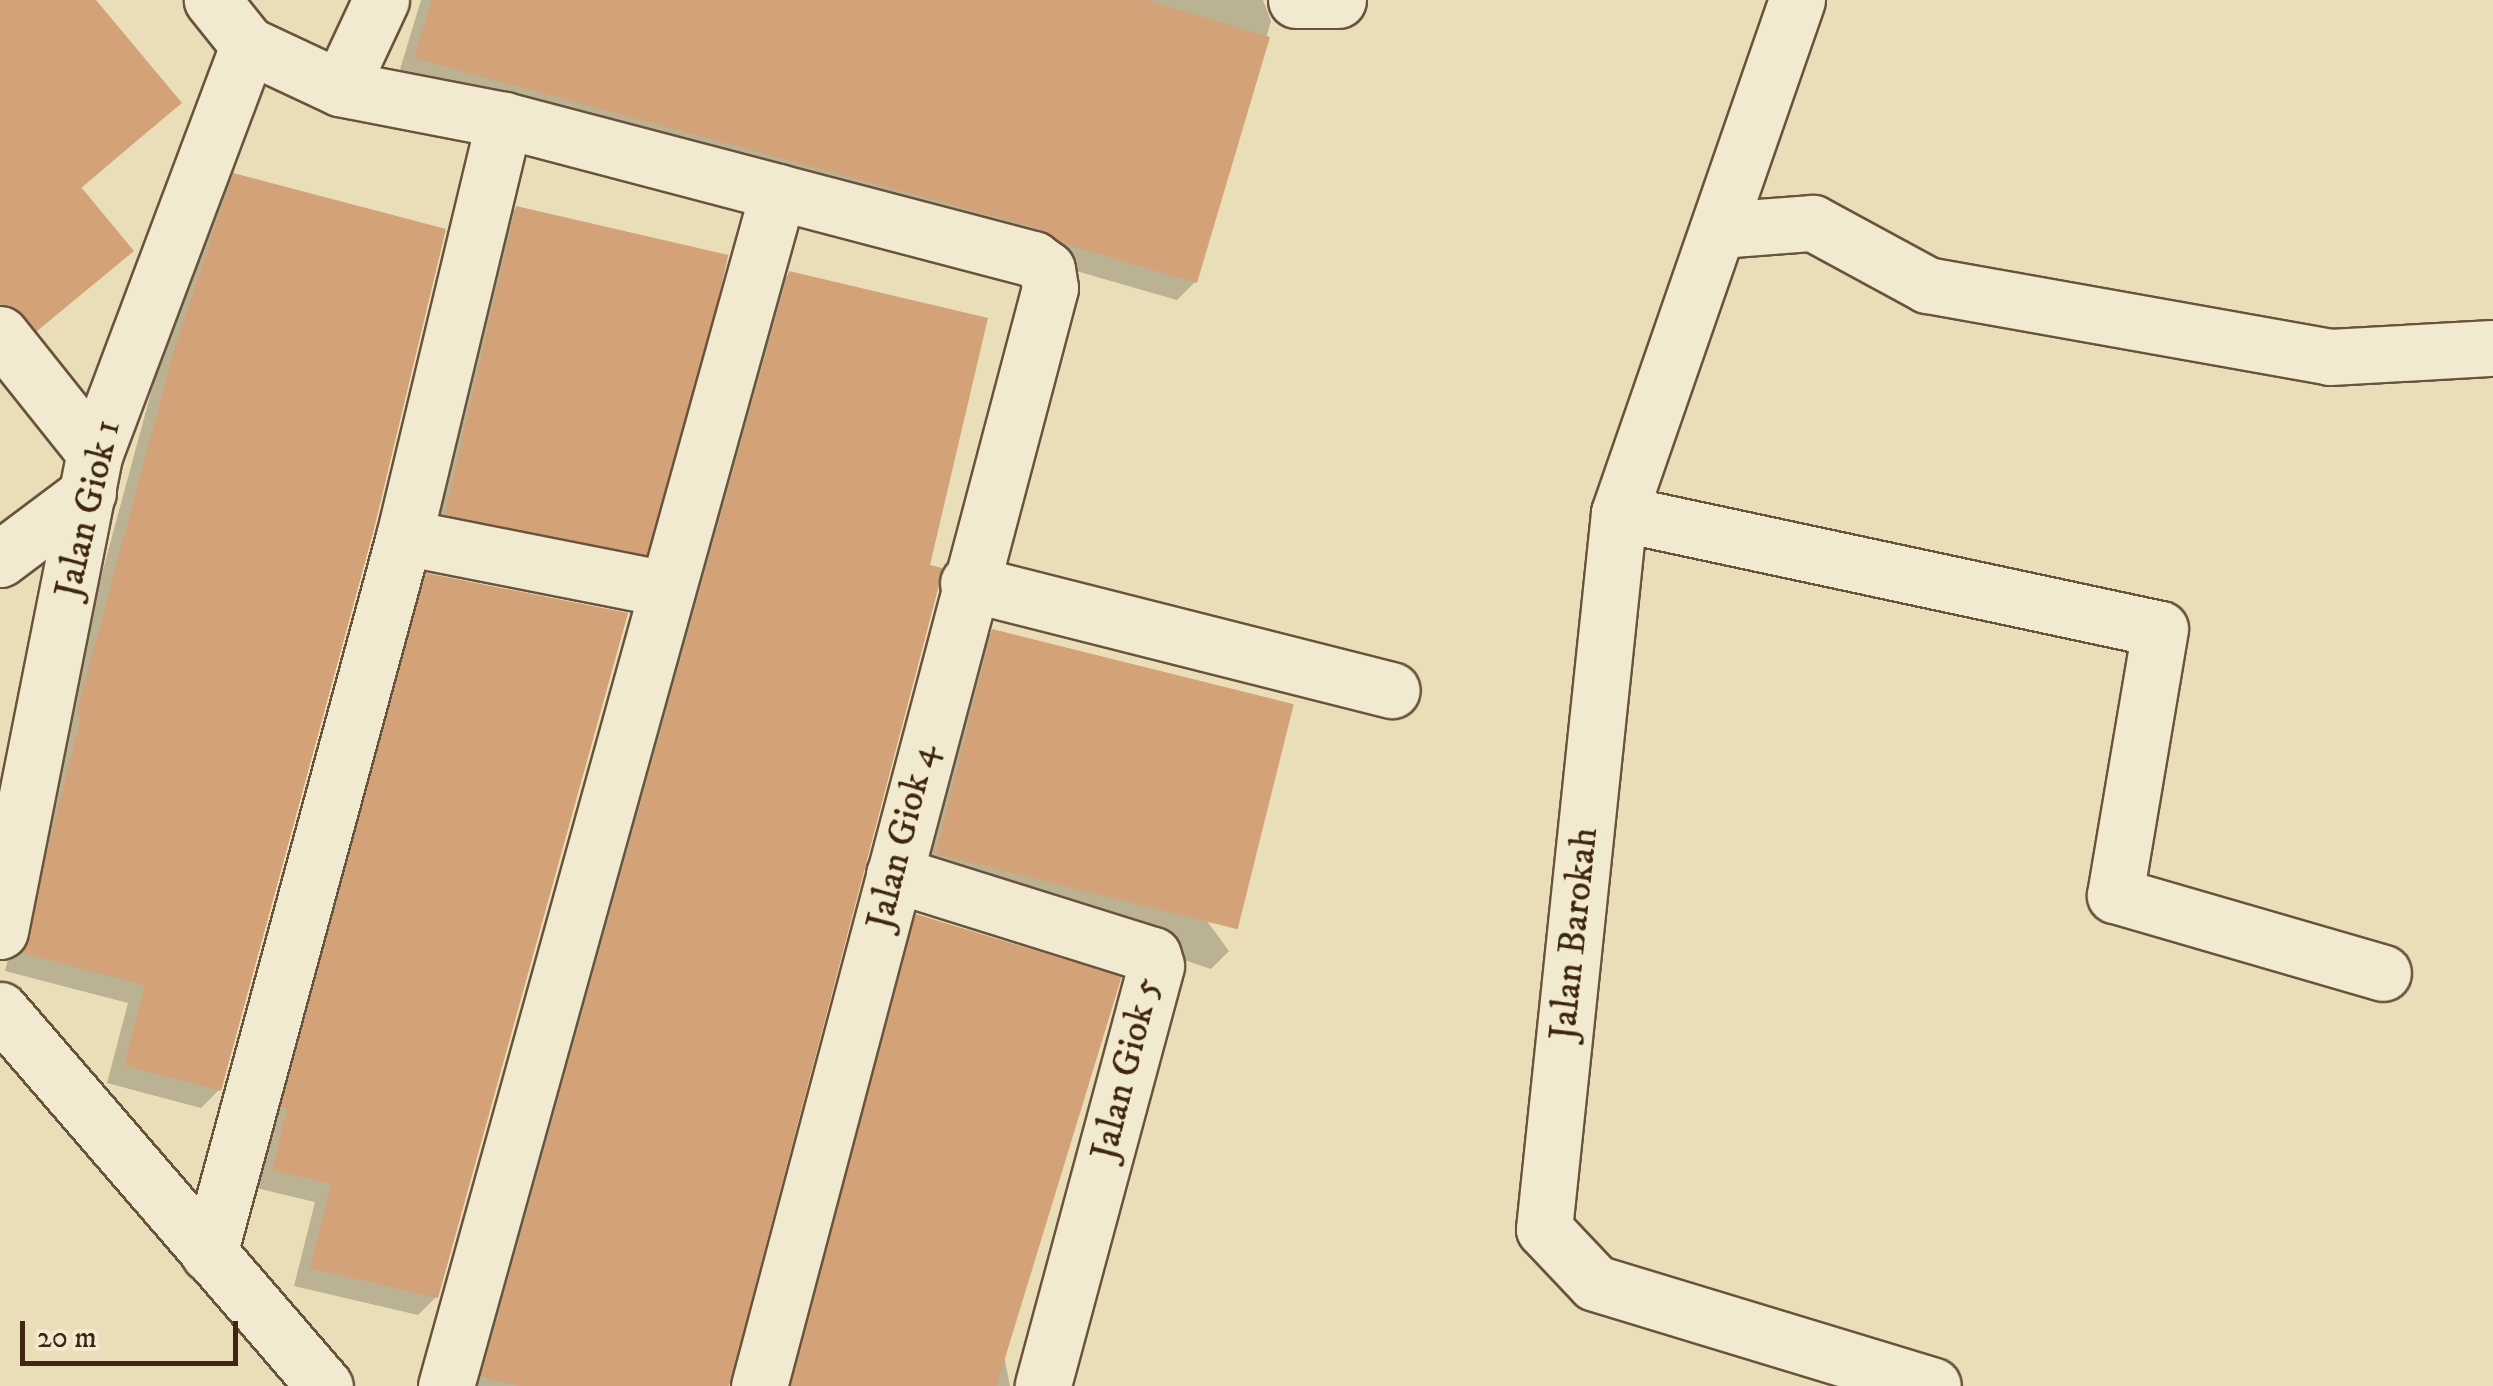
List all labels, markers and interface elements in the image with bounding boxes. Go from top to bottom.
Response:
street label: Jalan Giok 1 [46,415,132,603]
street label: Jalan Giok 4 [858,739,948,935]
street label: Jalan Barokah [1541,825,1609,1043]
street label: Jalan Giok 5 [1082,973,1172,1165]
scale bar [25,1301,242,1363]
text: 20 m [37,1320,97,1357]

